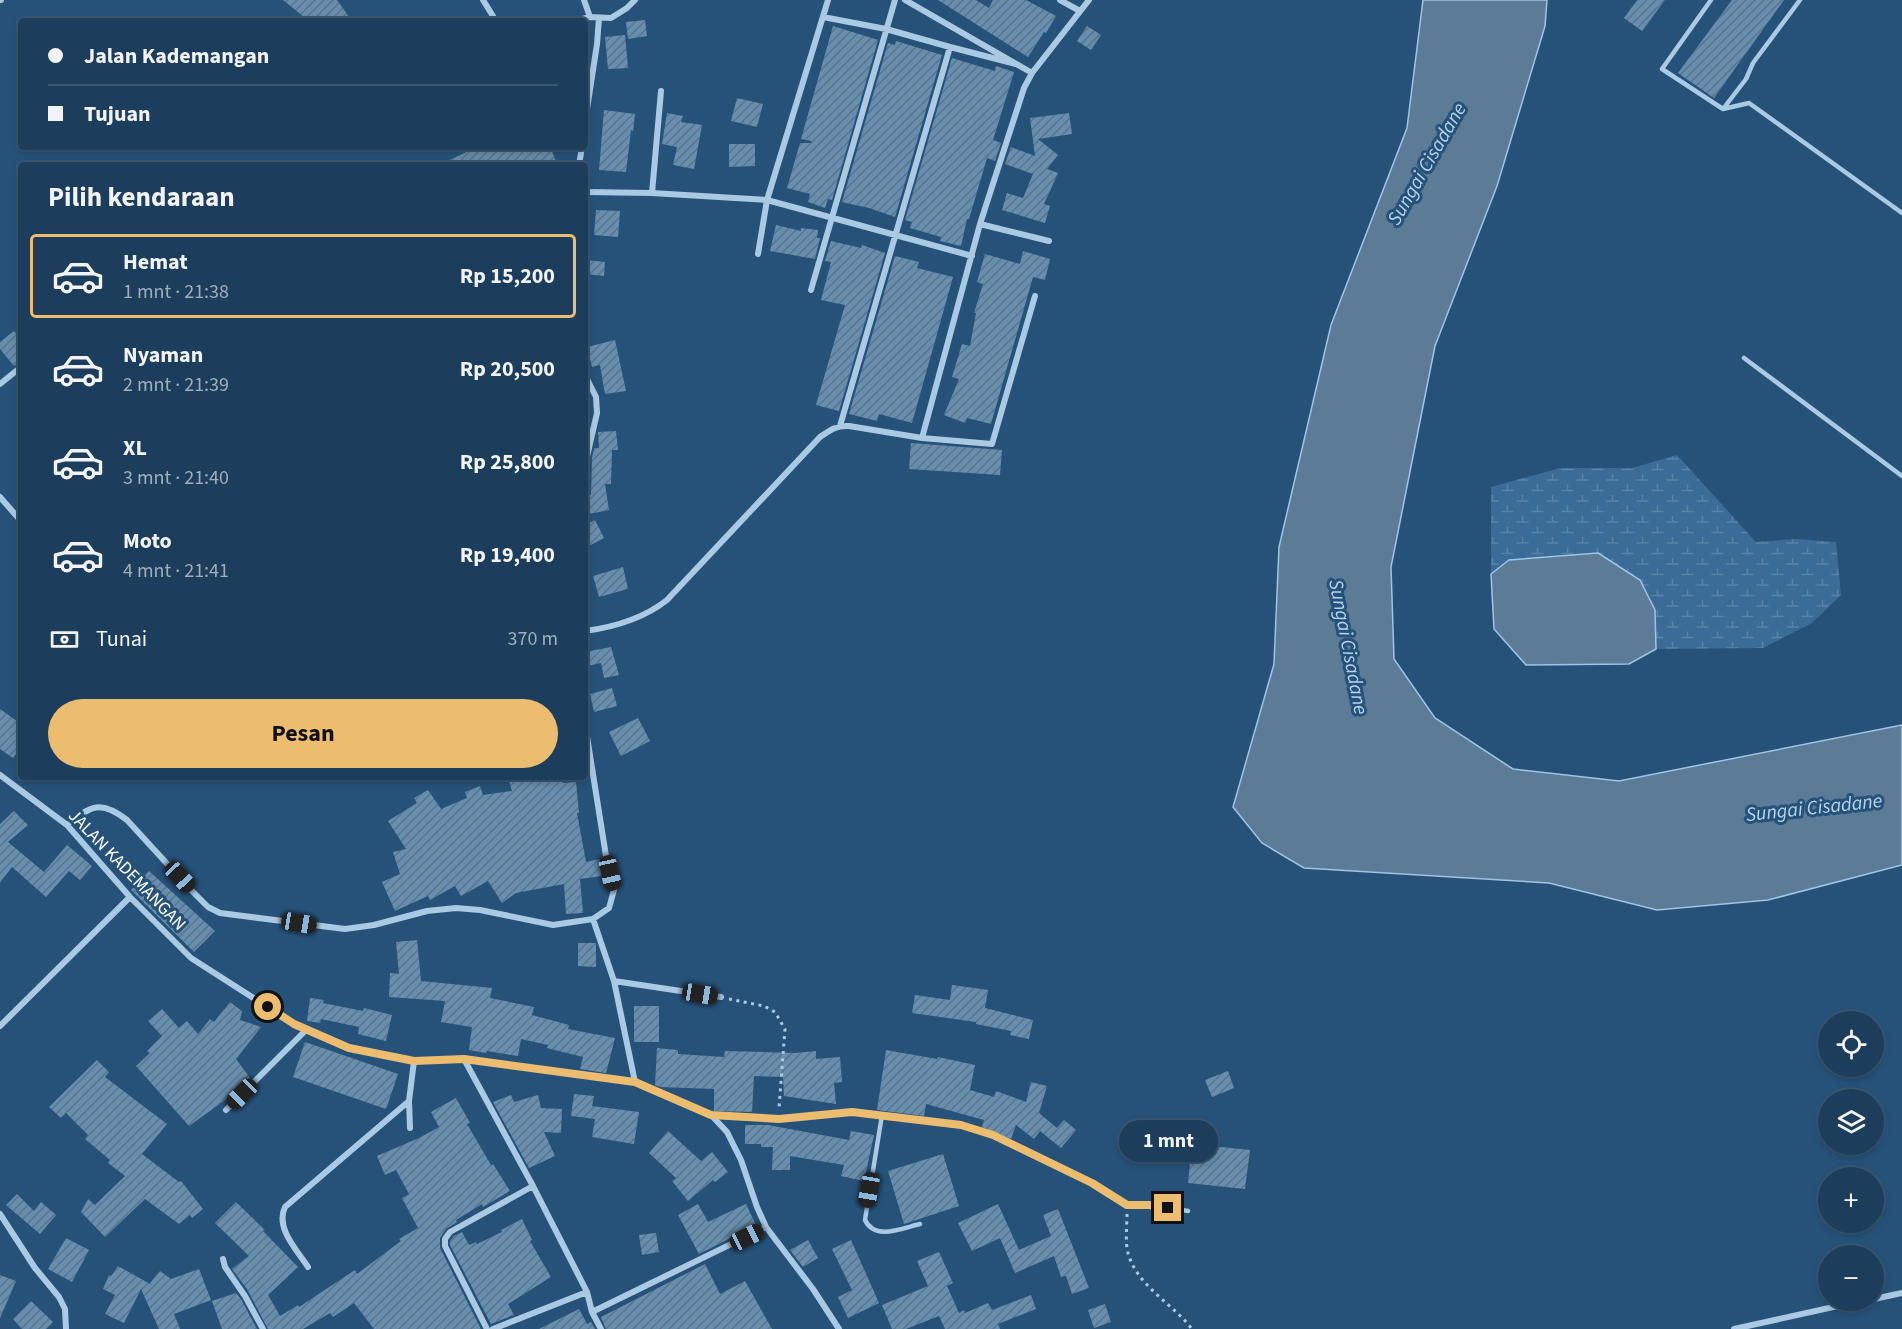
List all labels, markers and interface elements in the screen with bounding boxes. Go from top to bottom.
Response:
text: Jalan Kademangan [84,40,269,72]
text: Tujuan [84,98,151,130]
water label: Sungai Cisadane [1381,98,1473,230]
text: Pilih kendaraan [48,178,235,217]
text: Hemat [123,246,188,278]
icon: car [51,249,105,303]
text: Rp 15,200 [460,260,555,292]
text: 1 mnt · 21:38 [123,278,229,306]
text: Nyaman [123,339,203,371]
icon: car [51,342,105,396]
text: Rp 20,500 [460,353,555,385]
text: 2 mnt · 21:39 [123,371,229,399]
text: XL [123,432,147,464]
icon: car [51,435,105,489]
text: Rp 25,800 [460,446,555,478]
text: 3 mnt · 21:40 [123,464,229,492]
text: Moto [123,525,172,557]
icon: car [51,528,105,582]
text: Rp 19,400 [460,539,555,571]
text: 4 mnt · 21:41 [123,557,229,585]
water label: Sungai Cisadane [1321,577,1375,717]
icon: cash [48,623,81,656]
text: Tunai [96,623,147,655]
text: 370 m [508,625,558,653]
button: Pesan [48,699,558,768]
water label: Sungai Cisadane [1744,787,1884,829]
street label: JALAN KADEMANGAN [63,804,191,936]
car [597,853,623,893]
car [161,858,199,896]
car [280,911,318,935]
car [681,982,719,1006]
route start [254,993,281,1020]
map controls [1818,1011,1884,1311]
button: locate [1818,1011,1884,1077]
car [223,1075,261,1113]
button: layers [1818,1089,1884,1155]
callout: 1 mnt [1118,1121,1218,1163]
text: 1 mnt [1143,1127,1194,1155]
button: + [1818,1167,1884,1233]
car [857,1171,881,1209]
route end [1154,1194,1181,1221]
car [727,1221,767,1253]
button: − [1818,1245,1884,1311]

